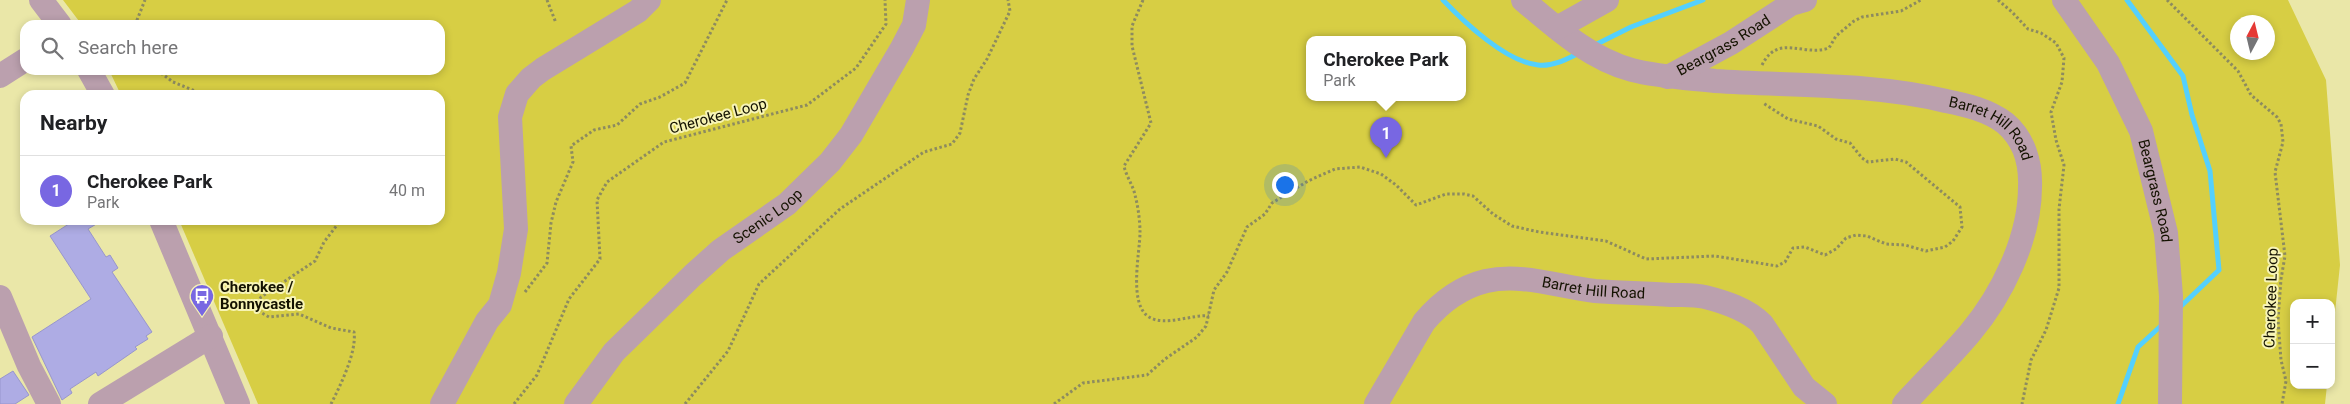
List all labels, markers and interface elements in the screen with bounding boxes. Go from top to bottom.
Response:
street label: Beargrass Road [1674,11,1774,80]
north arrow [2230,15,2275,60]
search box [20,20,445,75]
icon: search [38,34,66,62]
text: Search here [78,36,178,59]
popup [1306,36,1466,101]
text: Cherokee Park [1323,48,1449,71]
text: Park [1323,71,1356,90]
street label: Barret Hill Road [1947,93,2036,162]
street label: Cherokee Loop [667,94,769,138]
text: Nearby [40,111,107,135]
pin: 1 [1370,117,1402,158]
street label: Beargrass Road [2134,137,2176,243]
text: Cherokee Park [87,170,212,193]
your location [1272,172,1298,198]
text: 1 [51,181,61,200]
text: 40 m [389,181,425,200]
street label: Scenic Loop [730,185,806,248]
text: Park [87,193,119,212]
street label: Cherokee Loop [2260,248,2282,348]
street label: Barret Hill Road [1540,273,1646,303]
place label: Cherokee / Bonnycastle [220,278,303,313]
bus stop icon: Cherokee / Bonnycastle [189,283,215,317]
map controls [2290,299,2335,389]
button: + [2290,299,2335,344]
button: − [2290,344,2335,389]

